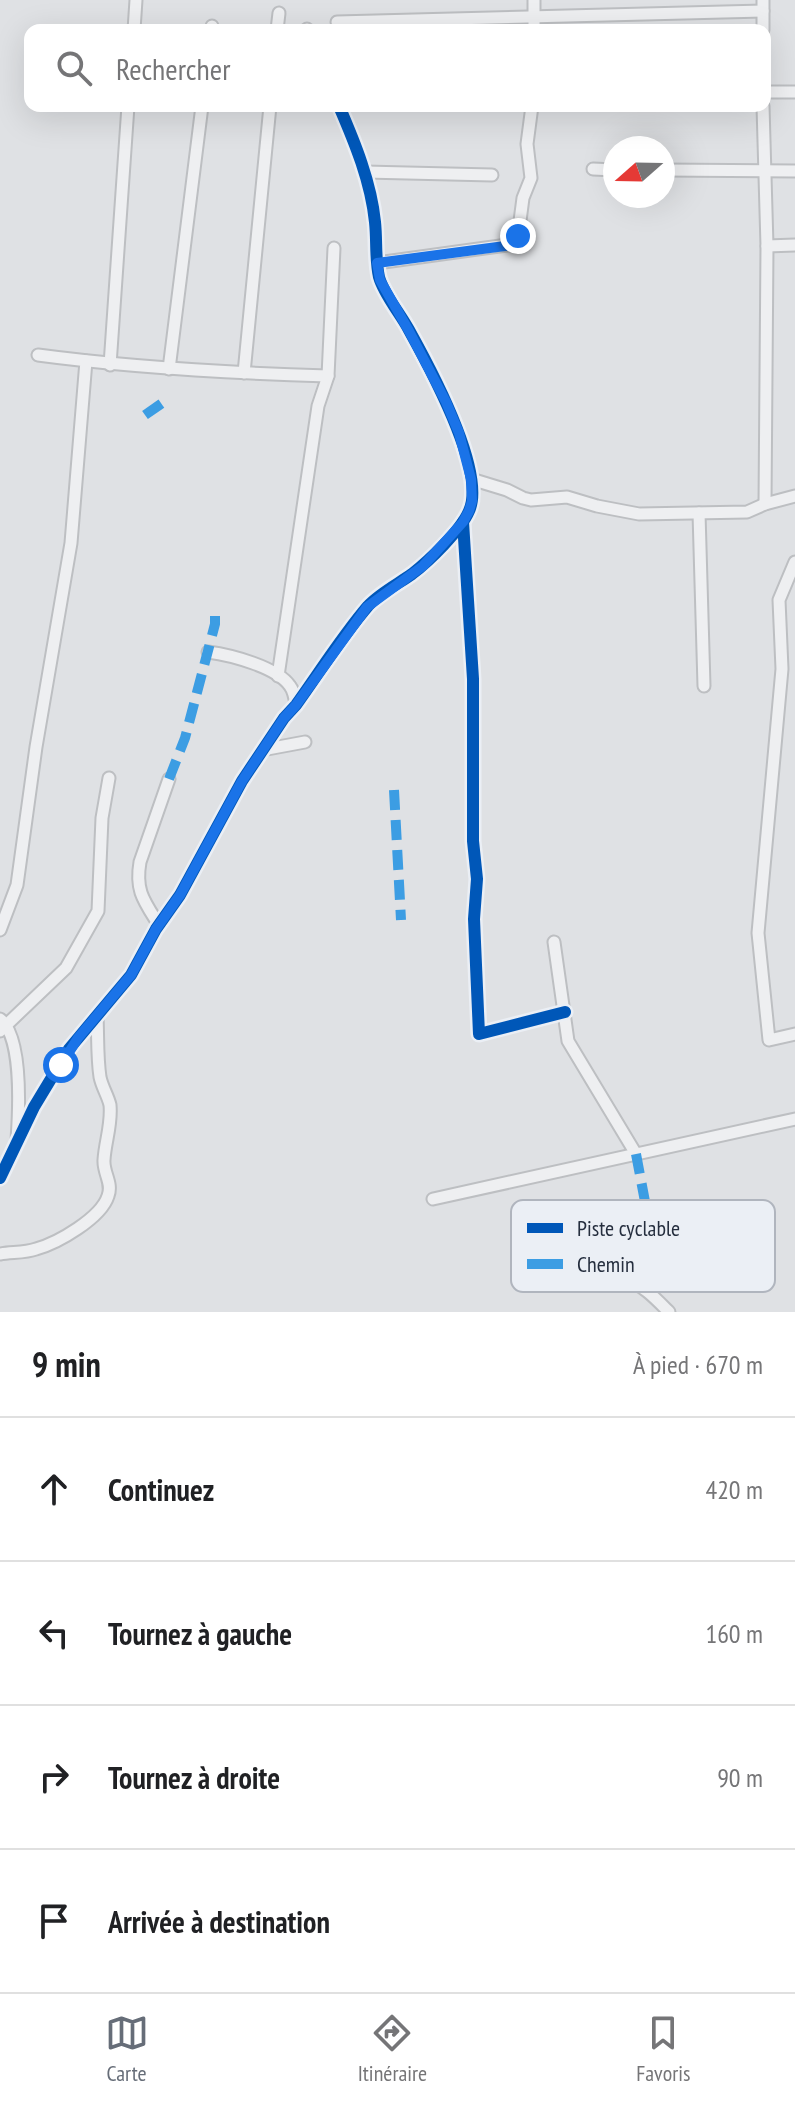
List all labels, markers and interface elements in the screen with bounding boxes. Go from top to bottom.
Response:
search box [24,24,771,112]
icon: search [52,46,96,90]
text: Rechercher [116,49,230,88]
north arrow [603,136,675,208]
route end [500,218,536,254]
route start [43,1047,79,1083]
legend [511,1200,775,1292]
text: Piste cyclable [577,1214,680,1242]
text: Chemin [577,1250,635,1278]
text: 9 min [32,1342,101,1386]
text: À pied · 670 m [633,1348,763,1381]
icon: ahead [32,1467,76,1511]
text: Continuez [108,1470,214,1509]
text: 420 m [705,1473,763,1506]
icon: left [32,1611,76,1655]
text: Tournez à gauche [108,1614,292,1653]
text: 160 m [705,1617,763,1650]
icon: right [32,1755,76,1799]
text: Tournez à droite [108,1758,280,1797]
text: 90 m [717,1761,763,1794]
icon: arrive [32,1899,76,1943]
text: Arrivée à destination [108,1902,330,1941]
tab: Carte [105,2011,149,2087]
tab: Itinéraire [358,2011,427,2087]
tab: Favoris [636,2011,690,2087]

